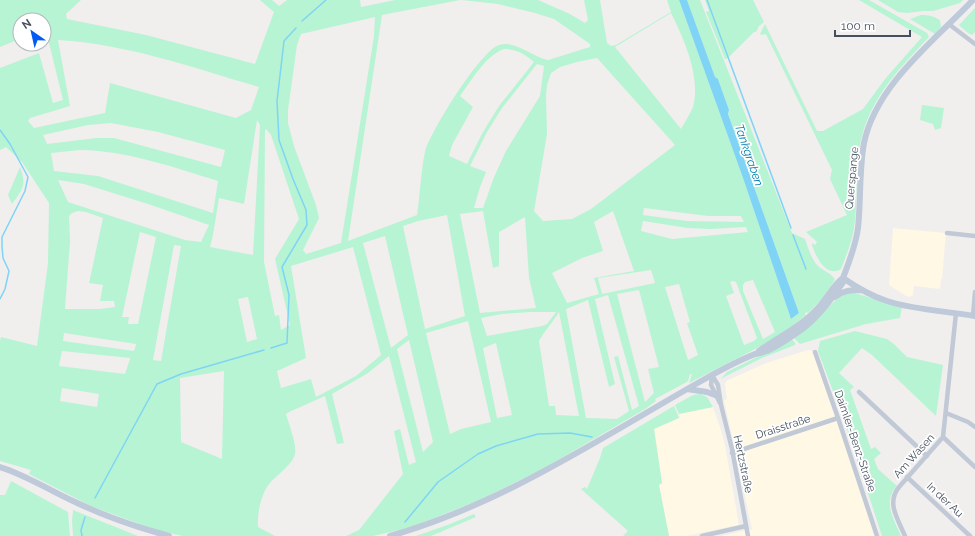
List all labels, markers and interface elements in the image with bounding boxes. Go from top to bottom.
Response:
north arrow [12,12,52,52]
scale bar [835,12,910,38]
text: N [20,16,34,32]
text: 100 m [841,19,875,33]
water label: Tankgraben [732,122,766,188]
street label: Querspange [843,146,861,210]
street label: Daimler-Benz-Straße [832,389,879,494]
street label: Draisstraße [754,412,813,442]
street label: Am Wasen [891,431,937,481]
street label: Hertzstraße [731,434,756,495]
street label: In der Au [924,480,966,520]

